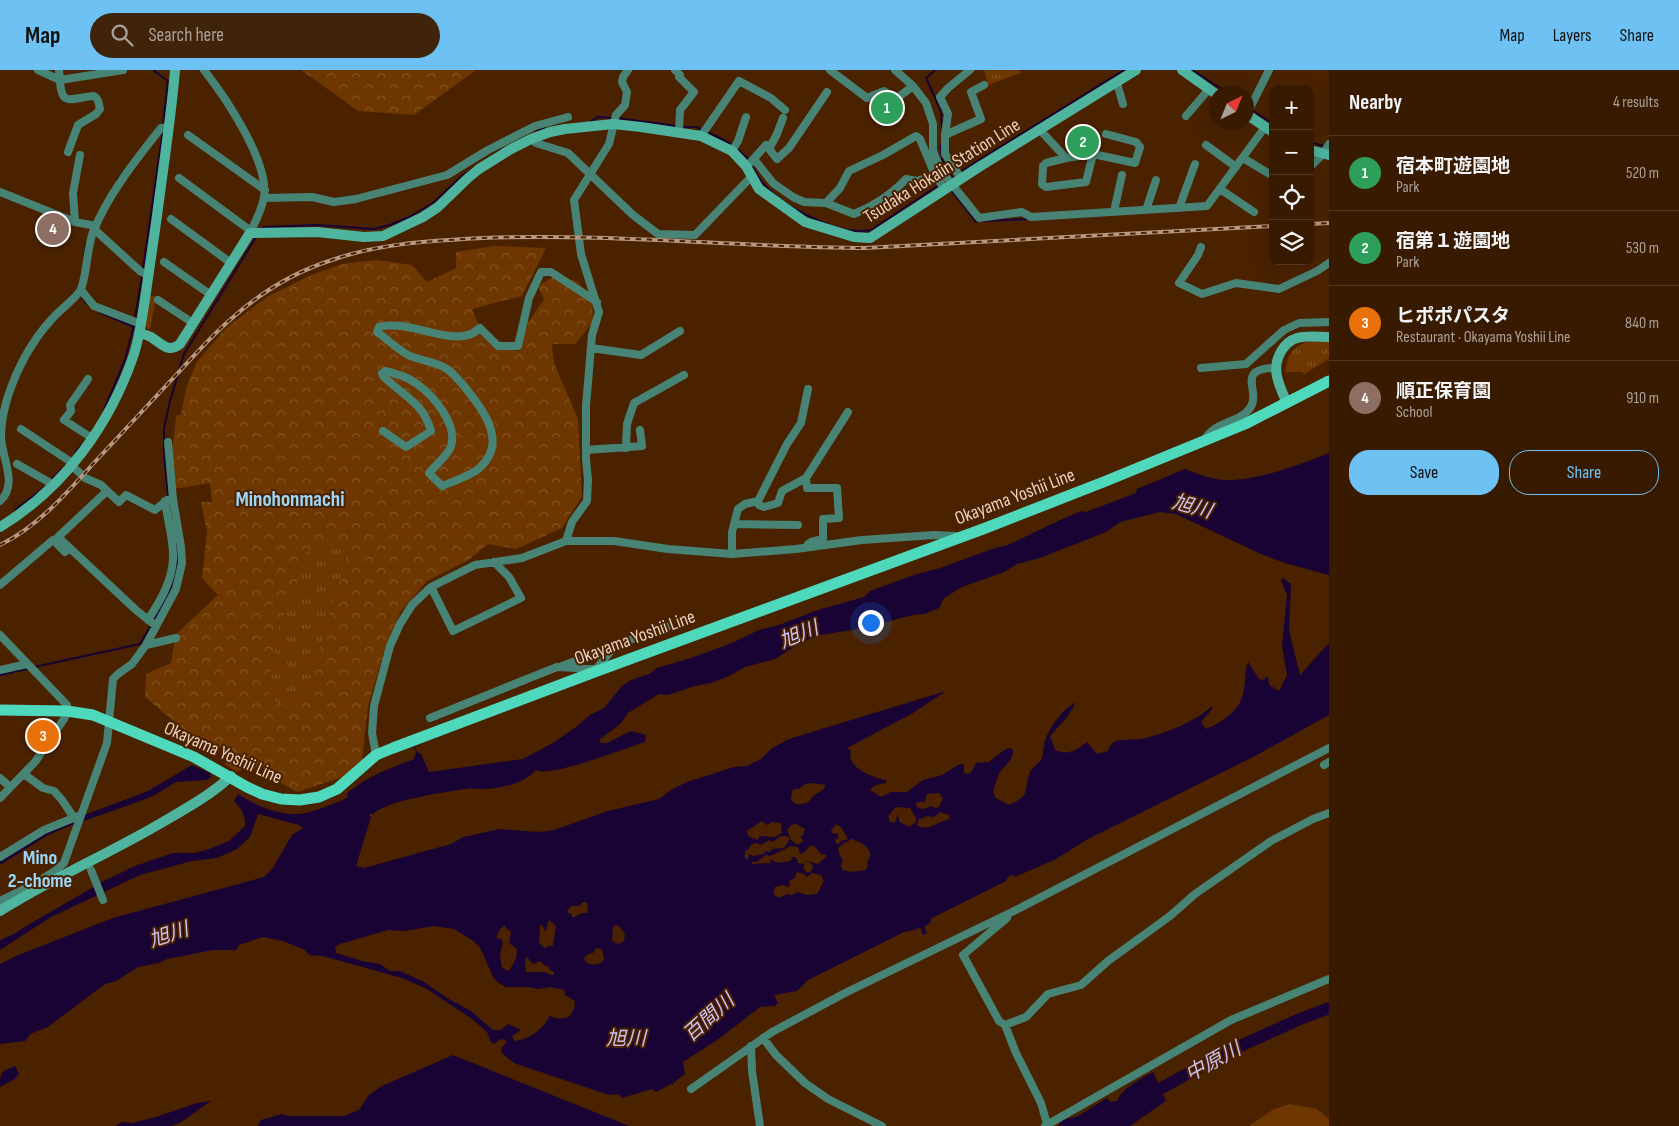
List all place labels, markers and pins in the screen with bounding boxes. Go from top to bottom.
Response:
pin: 1 [871,89,903,127]
pin: 2 [1067,123,1099,161]
pin: 4 [37,210,69,248]
pin: 3 [27,717,59,755]

